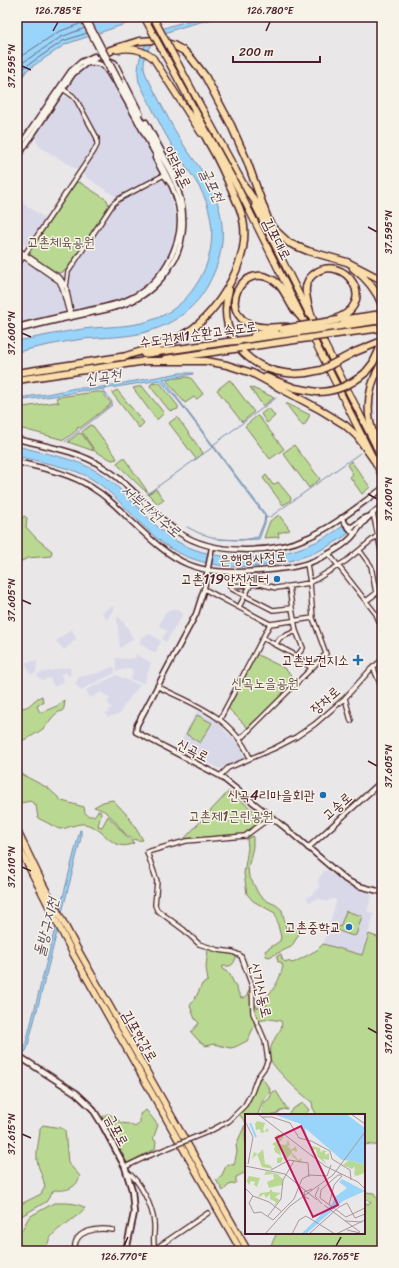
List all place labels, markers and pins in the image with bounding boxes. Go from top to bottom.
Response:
place label: 고촌119안전센터 [181,567,269,592]
marker: 고촌119안전센터 [272,574,282,584]
place label: 고촌보건지소 [281,648,349,673]
marker: 고촌보건지소 [352,654,364,666]
place label: 신곡4리마을회관 [227,783,315,808]
marker: 신곡4리마을회관 [318,790,328,800]
place label: 고촌중학교 [285,915,341,940]
marker: 고촌중학교 [344,922,354,932]

